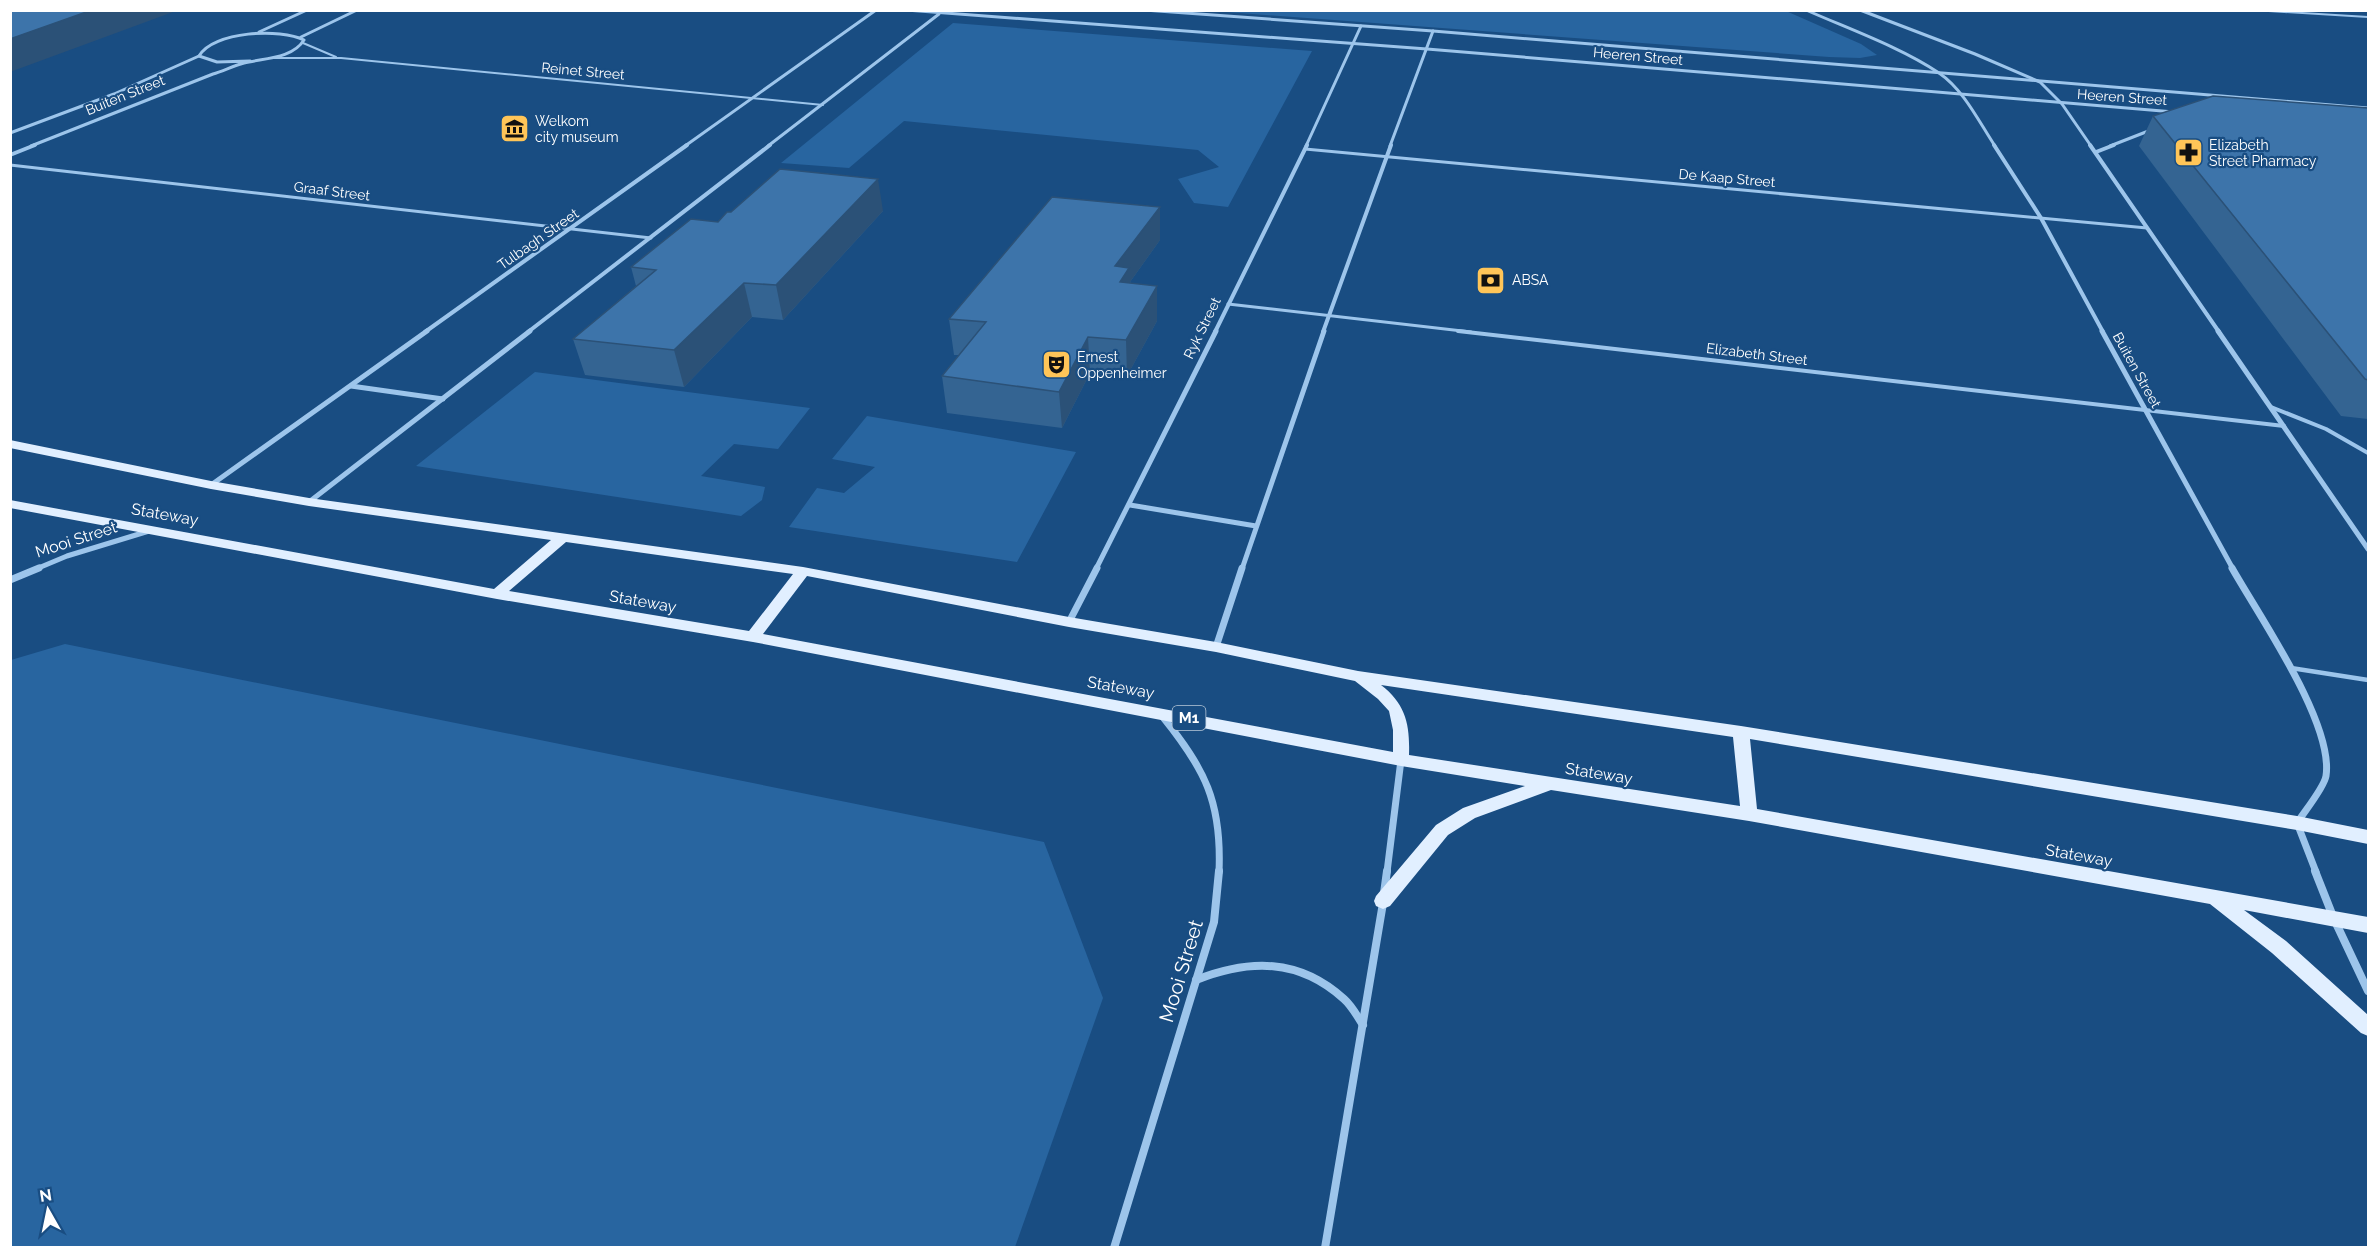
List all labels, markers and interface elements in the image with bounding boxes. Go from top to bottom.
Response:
street label: Heeren Street [1592,44,1684,68]
street label: Reinet Street [541,59,626,83]
street label: Buiten Street [83,72,167,118]
street label: Heeren Street [2076,86,2168,108]
museum icon: Welkom city museum [498,113,530,145]
place label: Welkom city museum [535,113,619,145]
pharmacy icon: Elizabeth Street Pharmacy [2172,137,2204,169]
place label: Elizabeth Street Pharmacy [2209,137,2317,169]
street label: De Kaap Street [1678,166,1776,190]
street label: Graaf Street [293,178,371,204]
street label: Tulbagh Street [495,205,582,273]
bank icon: ABSA [1475,264,1507,296]
place label: ABSA [1512,272,1549,288]
street label: Ryk Street [1180,294,1224,361]
street label: Buiten Street [2110,329,2165,411]
street label: Elizabeth Street [1705,340,1809,368]
theatre icon: Ernest Oppenheimer [1040,349,1072,381]
place label: Ernest Oppenheimer [1077,349,1167,381]
street label: Stateway [130,499,200,530]
street label: Mooi Street [33,517,120,562]
street label: Stateway [608,586,678,617]
street label: Stateway [1086,672,1156,703]
road number: M1 [1172,706,1206,730]
street label: Stateway [1564,759,1634,788]
street label: Stateway [2044,840,2114,871]
street label: Mooi Street [1154,916,1208,1025]
north arrow [18,1180,78,1240]
text: N [38,1185,53,1206]

